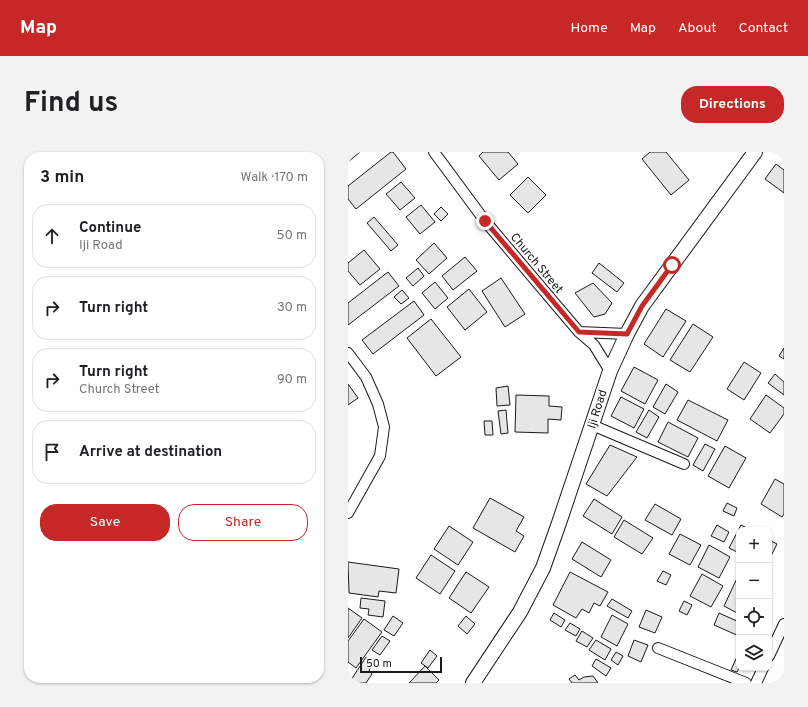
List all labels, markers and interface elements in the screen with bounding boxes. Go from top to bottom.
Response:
text: Map [20,16,57,40]
text: Home [571,20,608,37]
text: Map [630,20,656,37]
text: About [678,20,717,37]
text: Contact [739,20,788,37]
text: Find us [24,86,118,122]
button: Directions [681,86,784,123]
text: 3 min [40,167,84,189]
text: Walk · 170 m [241,170,308,186]
route end [476,212,494,230]
text: Continue [79,219,141,238]
icon: ahead [41,225,63,247]
text: 50 m [277,228,307,244]
street label: Church Street [506,230,566,297]
text: Iji Road [79,238,122,254]
route start [663,256,681,274]
icon: right [41,297,63,319]
text: Turn right [79,299,148,318]
text: 30 m [277,300,307,316]
text: Turn right [79,363,148,382]
icon: right [41,369,63,391]
text: 90 m [277,372,307,388]
text: Church Street [79,382,160,398]
street label: Iji Road [584,388,611,431]
icon: arrive [41,441,63,463]
text: Arrive at destination [79,443,222,462]
button: Save [40,504,170,541]
button: Share [178,504,308,541]
map controls [736,527,772,671]
button: + [736,527,772,563]
button: − [736,563,772,599]
button: locate [736,599,772,635]
button: layers [736,635,772,671]
scale bar [360,655,442,674]
text: 50 m [366,657,392,671]

